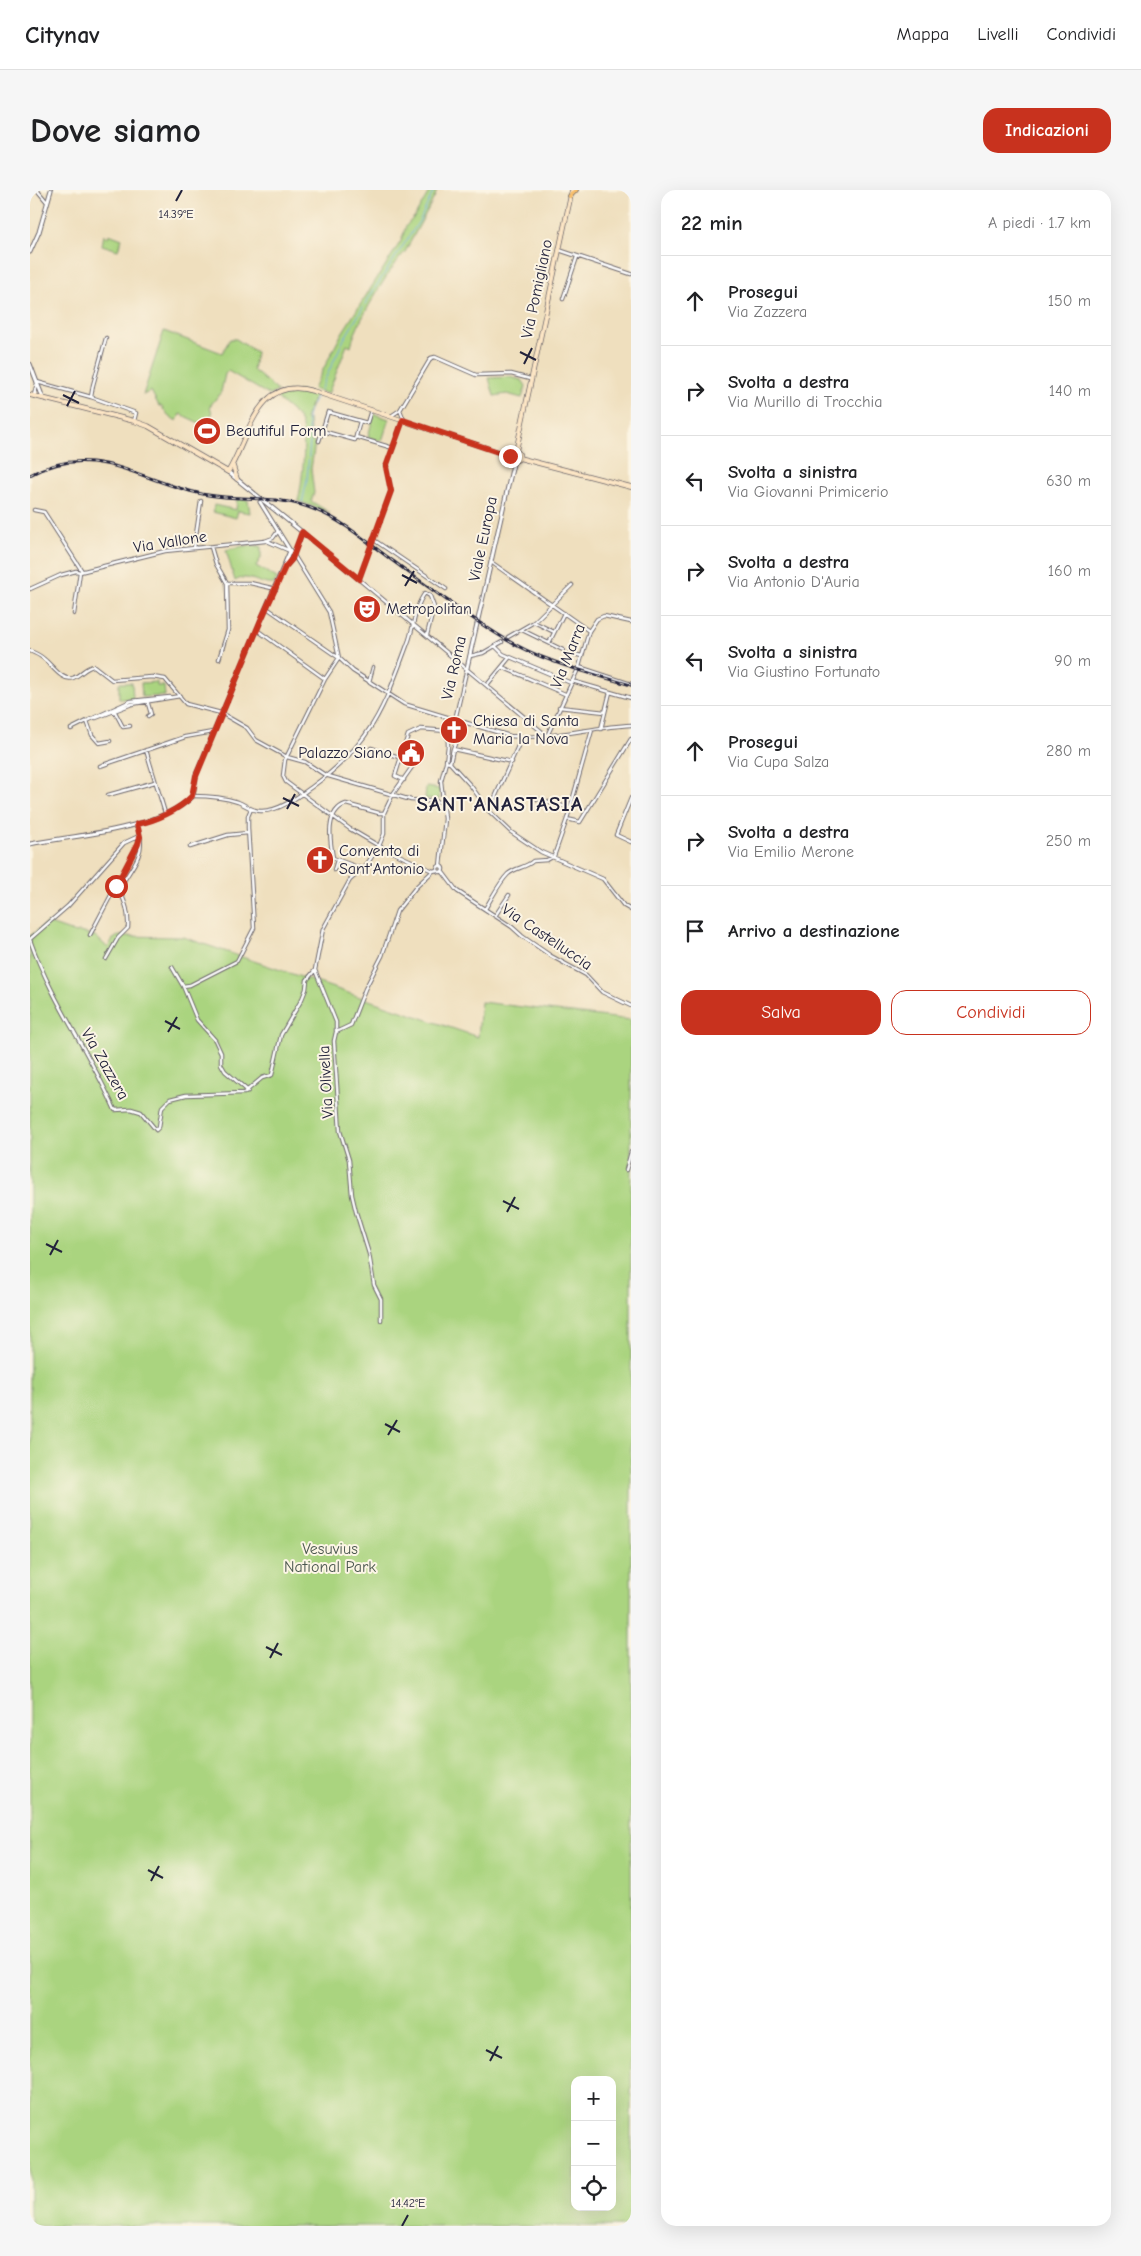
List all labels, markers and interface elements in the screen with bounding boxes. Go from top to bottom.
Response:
text: Citynav [25,21,100,49]
text: Mappa [897,24,949,45]
text: Livelli [977,24,1019,45]
text: Condividi [1047,24,1116,45]
button: Indicazioni [983,108,1111,153]
text: Dove siamo [30,110,201,151]
text: 14.39°E [158,207,194,221]
text: 22 min [681,211,743,235]
text: A piedi · 1.7 km [988,214,1091,232]
street label: Via Pomigliano [518,238,556,340]
text: Prosegui [728,281,798,303]
icon: ahead [681,287,709,315]
text: 150 m [1048,292,1091,310]
text: Via Zazzera [728,303,807,321]
text: Svolta a destra [728,371,849,393]
icon: right [681,377,709,405]
text: 140 m [1049,382,1091,400]
text: Via Murillo di Trocchia [728,393,882,411]
sports icon: Beautiful Form [192,416,222,446]
place label: Beautiful Form [226,422,326,440]
route end [499,445,522,468]
text: Svolta a sinistra [728,461,858,483]
icon: left [681,467,709,495]
text: 630 m [1046,472,1091,490]
text: Via Giovanni Primicerio [728,483,888,501]
street label: Viale Europa [465,495,501,583]
street label: Via Vallone [132,527,208,557]
text: Svolta a destra [728,551,849,573]
icon: right [681,557,709,585]
text: 160 m [1048,562,1091,580]
text: Via Antonio D'Auria [728,573,860,591]
theatre icon: Metropolitan [352,594,382,624]
place label: Metropolitan [386,600,472,618]
street label: Via Marra [547,621,589,691]
street label: Via Roma [438,634,470,702]
text: Svolta a sinistra [728,641,858,663]
icon: left [681,647,709,675]
text: 90 m [1054,652,1091,670]
text: Via Giustino Fortunato [728,663,880,681]
place label: Chiesa di Santa Maria la Nova [473,712,579,748]
church icon: Chiesa di Santa Maria la Nova [439,715,469,745]
text: Prosegui [728,731,798,753]
icon: ahead [681,737,709,765]
public building icon: Palazzo Siano [396,738,426,768]
text: 280 m [1046,742,1091,760]
place label: Palazzo Siano [298,744,392,762]
text: Via Cupa Salza [728,753,829,771]
district label: SANT'ANASTASIA [417,792,583,816]
text: Svolta a destra [728,821,849,843]
icon: right [681,827,709,855]
text: 250 m [1046,832,1091,850]
place label: Convento di Sant'Antonio [339,842,424,878]
text: Via Emilio Merone [728,843,854,861]
church icon: Convento di Sant'Antonio [305,845,335,875]
route start [105,875,128,898]
street label: Via Castelluccia [498,900,596,974]
icon: arrive [681,917,709,945]
text: Arrivo a destinazione [728,920,900,942]
button: Salva [681,990,881,1035]
button: Condividi [891,990,1091,1035]
street label: Via Zazzera [77,1025,133,1103]
street label: Via Olivella [315,1045,337,1119]
park label: Vesuvius National Park [284,1540,376,1576]
map controls [571,2076,616,2211]
button: + [571,2076,616,2121]
button: − [571,2121,616,2166]
button: locate [571,2166,616,2211]
text: 14.42°E [391,2196,425,2210]

